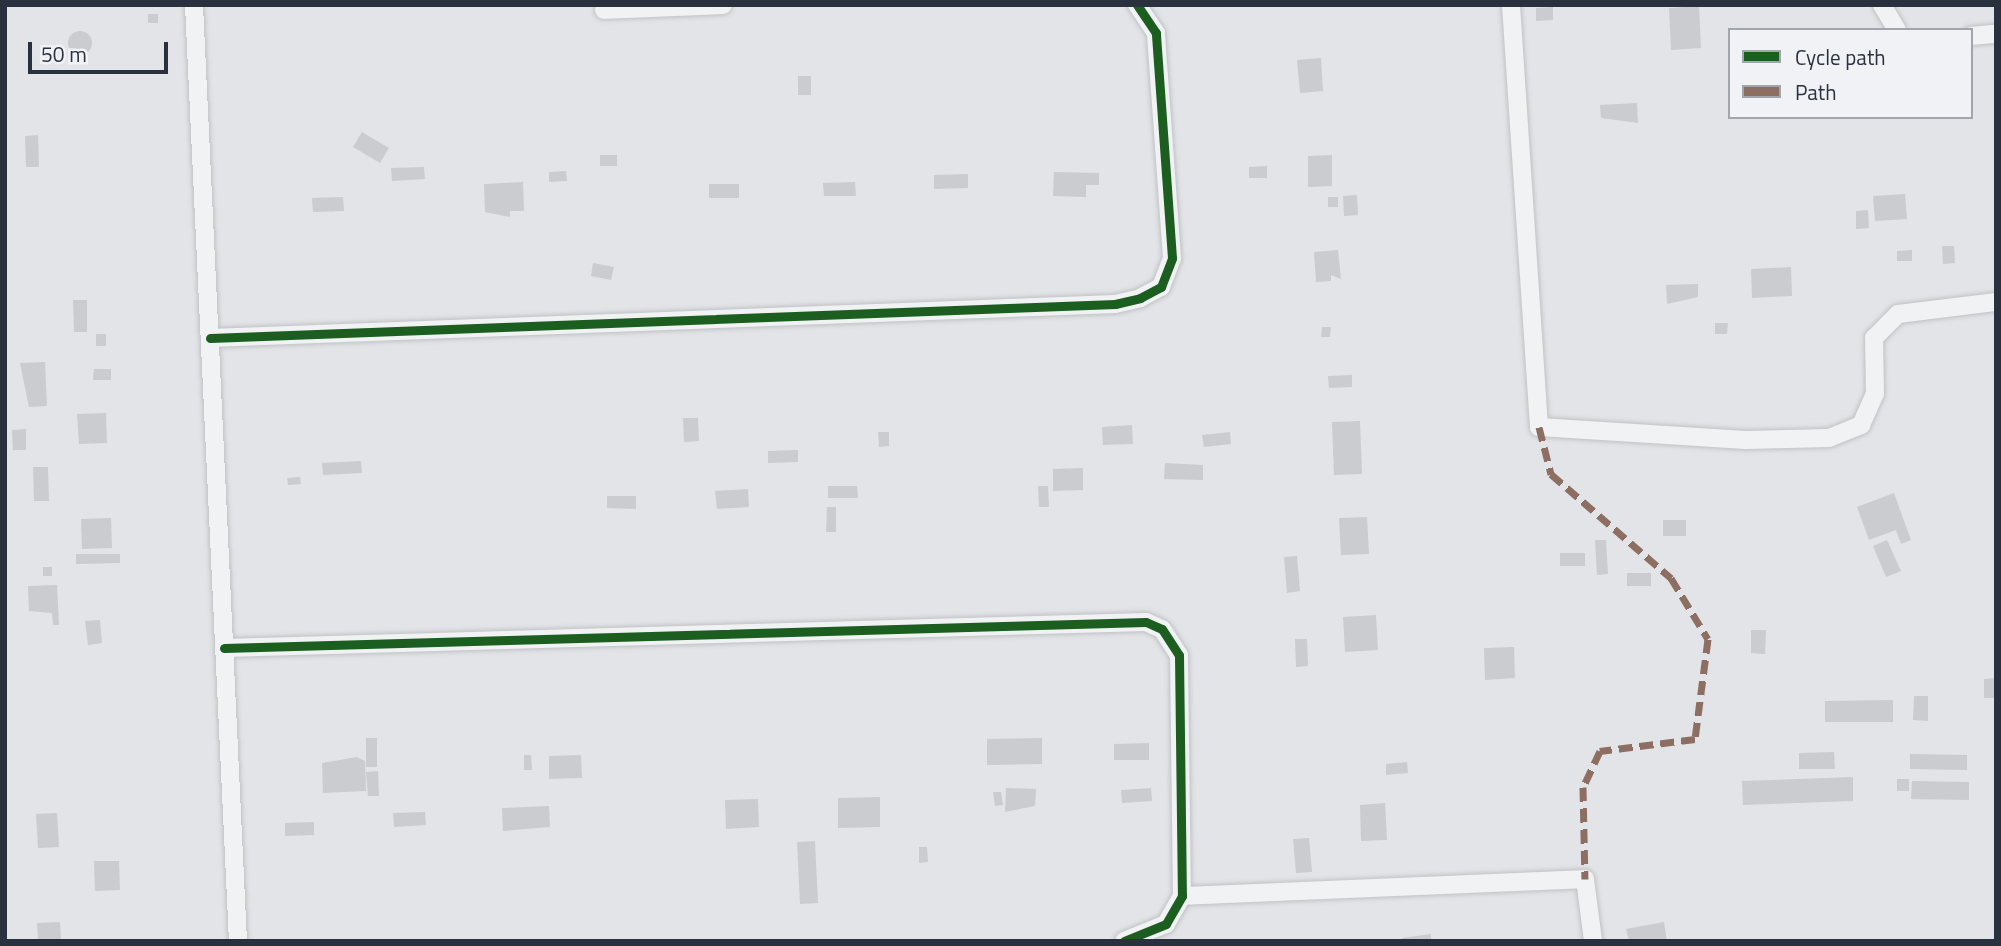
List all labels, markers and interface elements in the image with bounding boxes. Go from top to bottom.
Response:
scale bar [32,28,172,72]
legend [1728,28,1973,119]
text: 50 m [41,38,87,70]
text: Cycle path [1795,41,1886,73]
text: Path [1795,76,1837,108]

